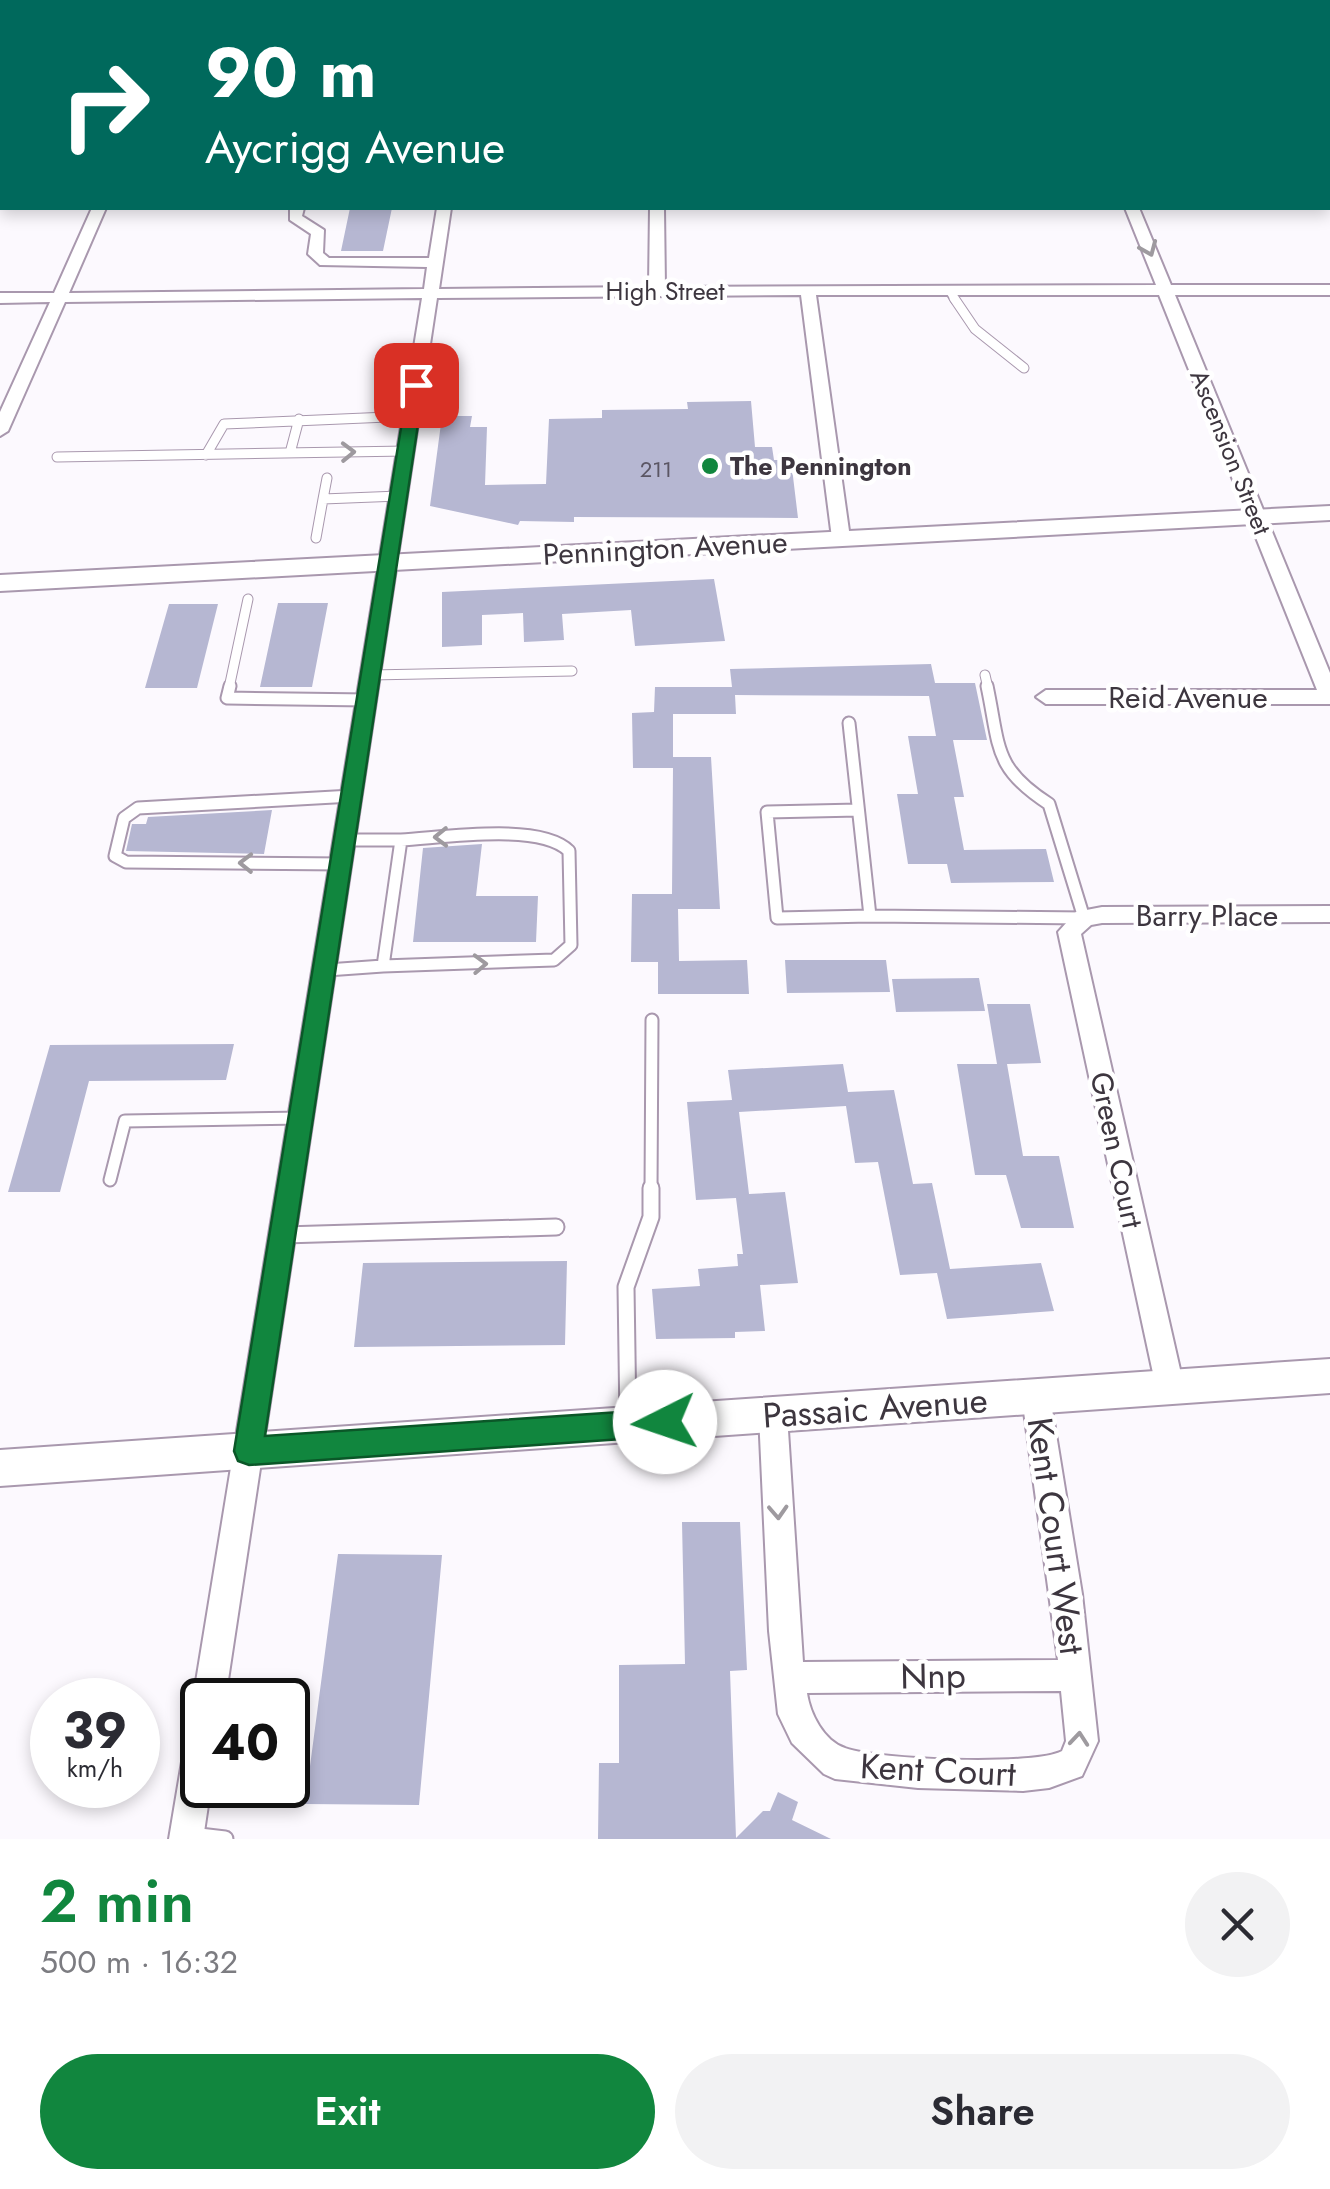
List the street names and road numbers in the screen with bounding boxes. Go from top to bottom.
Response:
street label: High Street [606,273,724,309]
street label: Ascension Street [1182,364,1280,540]
street label: Pennington Avenue [542,520,788,576]
street label: Reid Avenue [1108,676,1268,719]
street label: Barry Place [1136,894,1278,937]
street label: Green Court [1079,1068,1155,1233]
street label: Passaic Avenue [761,1375,989,1441]
street label: Kent Court West [1015,1414,1097,1658]
street label: Nnp [900,1650,966,1702]
street label: Kent Court [859,1741,1018,1799]

